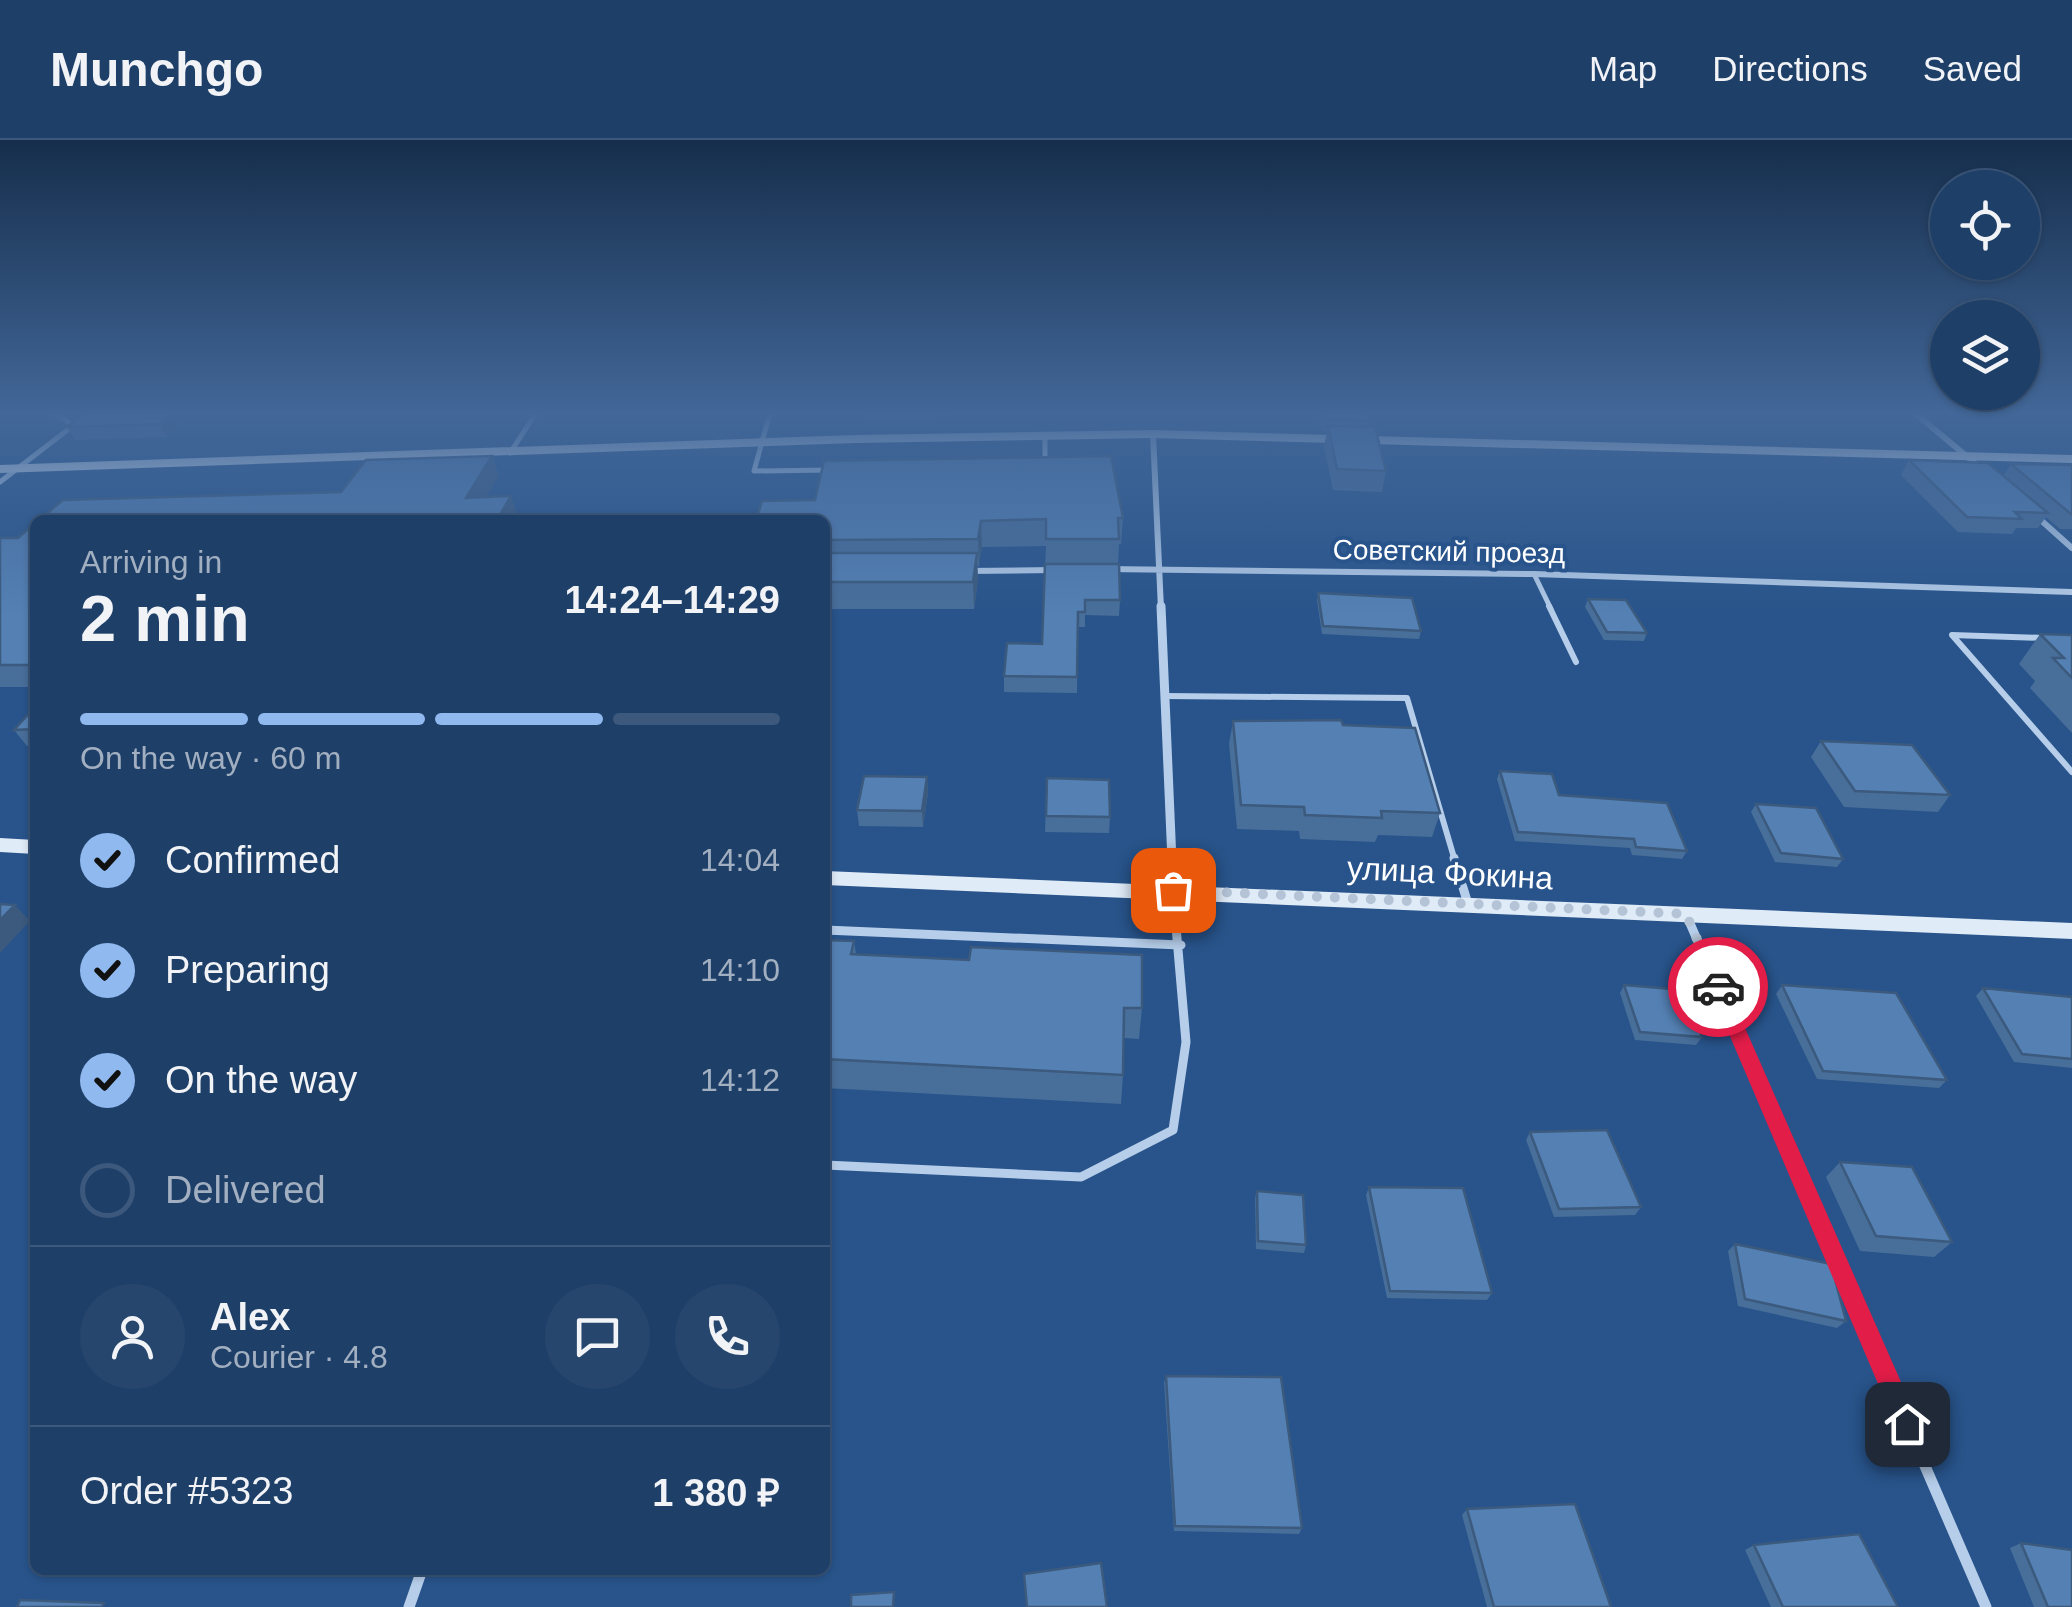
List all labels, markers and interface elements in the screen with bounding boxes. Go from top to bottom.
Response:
text: Munchgo [50,43,263,96]
text: Map [1589,49,1657,88]
text: Directions [1712,49,1868,88]
text: Saved [1923,49,2022,88]
map controls [1930,170,2040,410]
button: locate [1930,170,2040,280]
button: layers [1930,300,2040,410]
street label: Советский проезд [1332,534,1566,569]
text: Arriving in [80,544,222,580]
text: 14:24–14:29 [564,579,780,621]
text: 2 min [80,582,250,655]
text: On the way · 60 m [80,740,341,776]
icon: check [80,833,135,888]
text: Confirmed [165,839,340,881]
text: 14:04 [700,842,780,878]
pin [1131,848,1216,933]
street label: улица Фокина [1346,850,1554,896]
icon: bag [1146,863,1201,918]
courier [1668,937,1768,1037]
icon: check [80,943,135,998]
text: Preparing [165,949,330,991]
text: 14:10 [700,952,780,988]
icon: car [1691,960,1746,1015]
icon: check [80,1053,135,1108]
text: On the way [165,1059,357,1101]
text: 14:12 [700,1062,780,1098]
text: Delivered [165,1169,326,1211]
button: person [80,1284,185,1389]
button: chat [545,1284,650,1389]
button: phone [675,1284,780,1389]
text: Alex [210,1296,290,1338]
text: Courier · 4.8 [210,1339,388,1375]
pin [1865,1382,1950,1467]
icon: home [1880,1397,1935,1452]
text: Order #5323 [80,1470,293,1512]
text: 1 380 ₽ [652,1472,780,1514]

